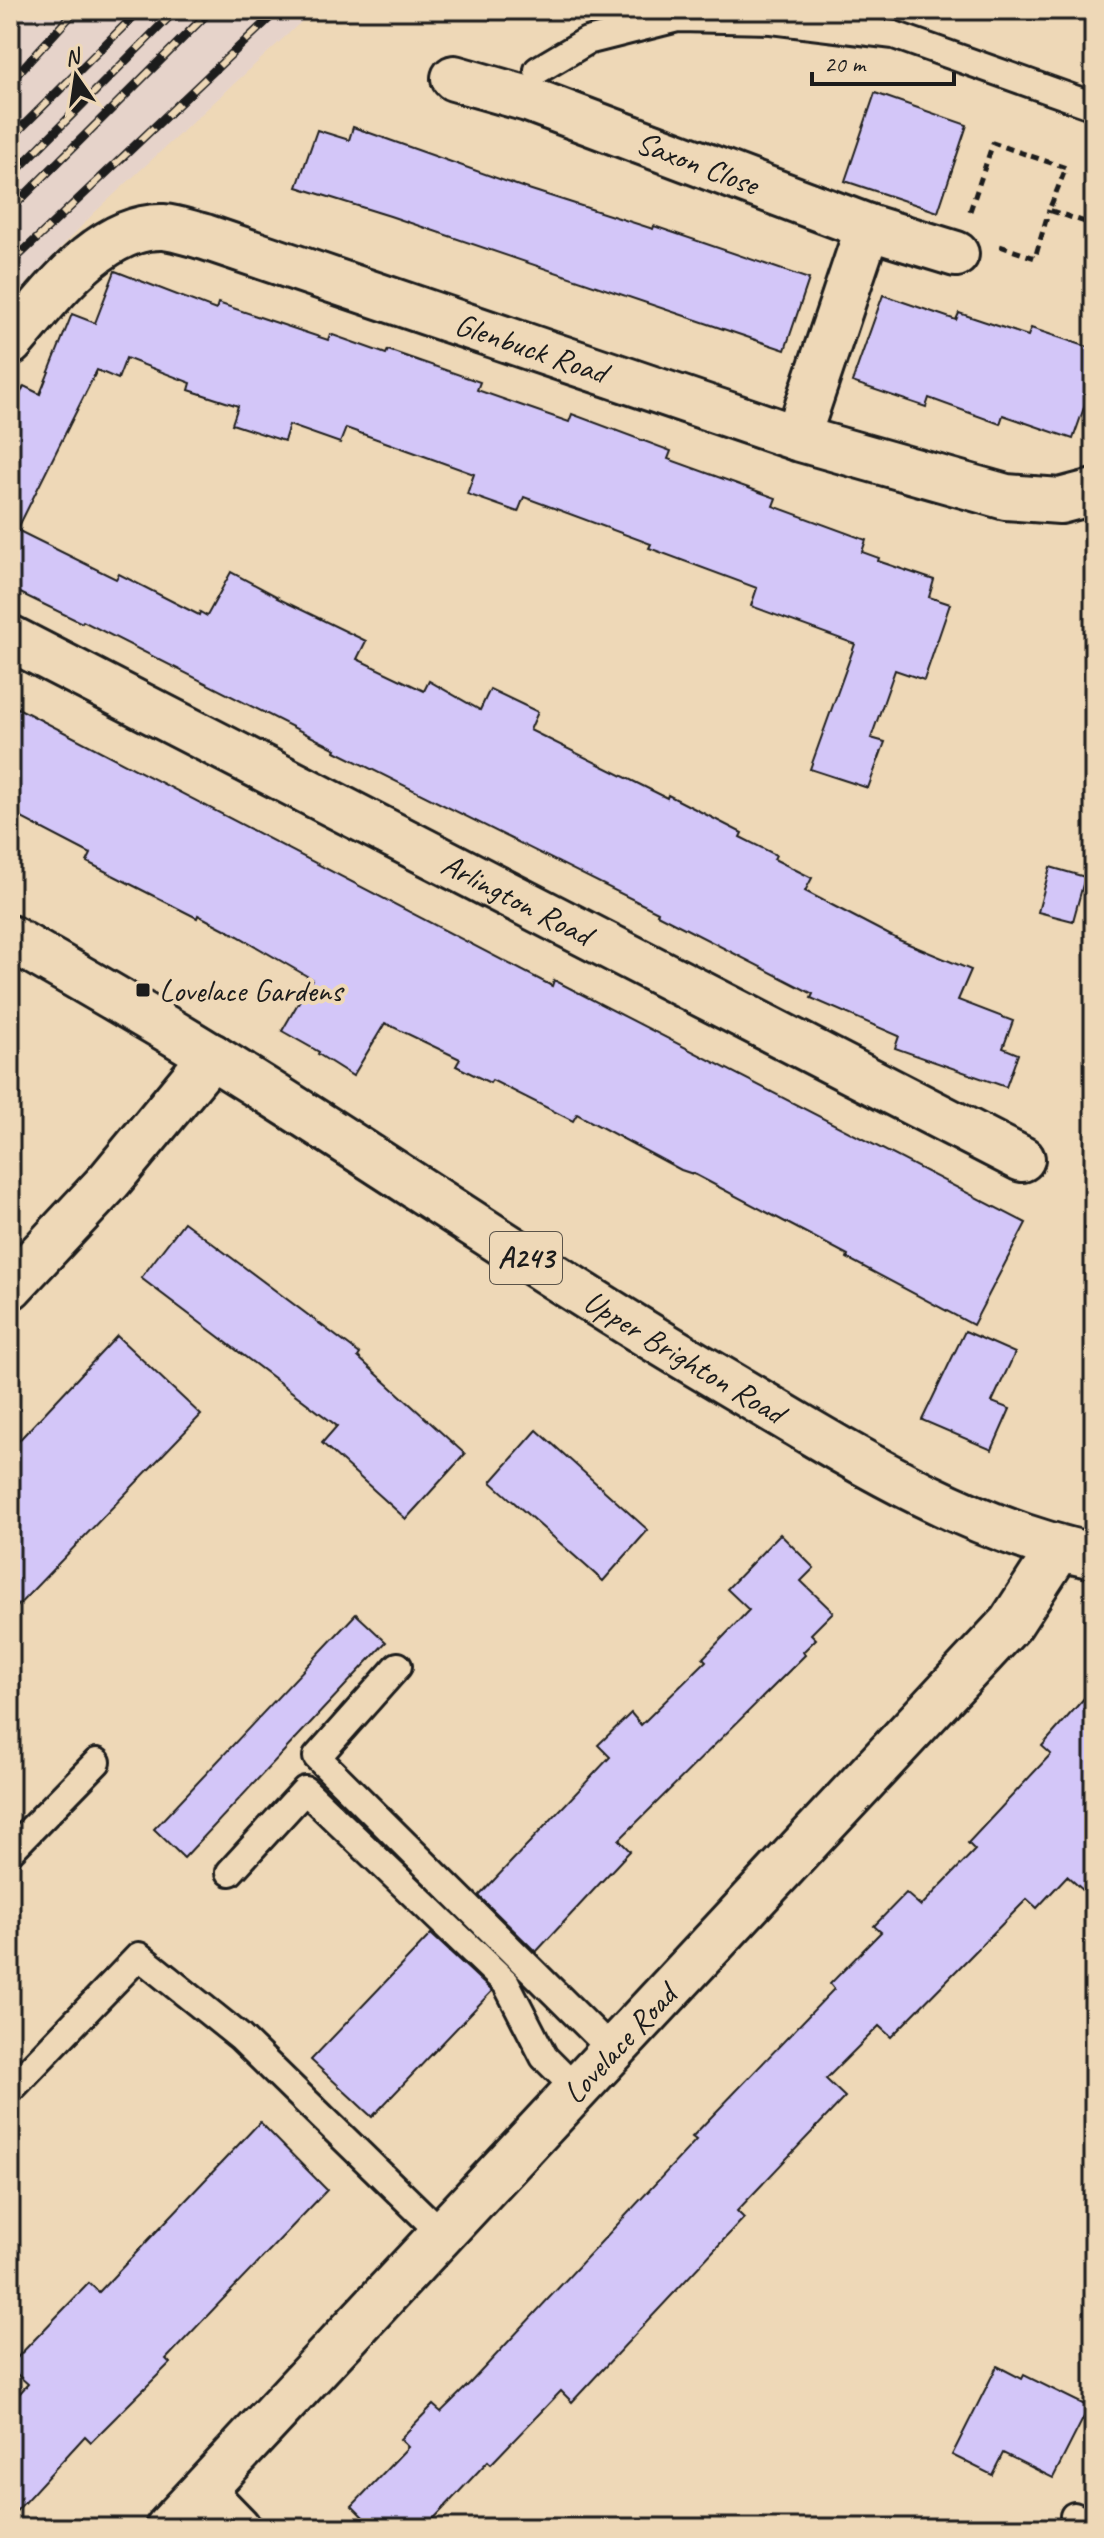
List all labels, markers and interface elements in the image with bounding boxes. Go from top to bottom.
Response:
north arrow [36,36,116,116]
scale bar [812,36,954,86]
text: N [62,42,85,73]
text: 20 m [824,49,867,79]
street label: Saxon Close [631,122,766,206]
street label: Glenbuck Road [450,303,616,394]
street label: Arlington Road [435,844,602,957]
place label: Lovelace Gardens [159,970,345,1011]
marker: Lovelace Gardens [134,981,152,999]
road number: A243 [490,1232,562,1284]
street label: Upper Brighton Road [576,1281,796,1435]
street label: Lovelace Road [554,1972,688,2112]

